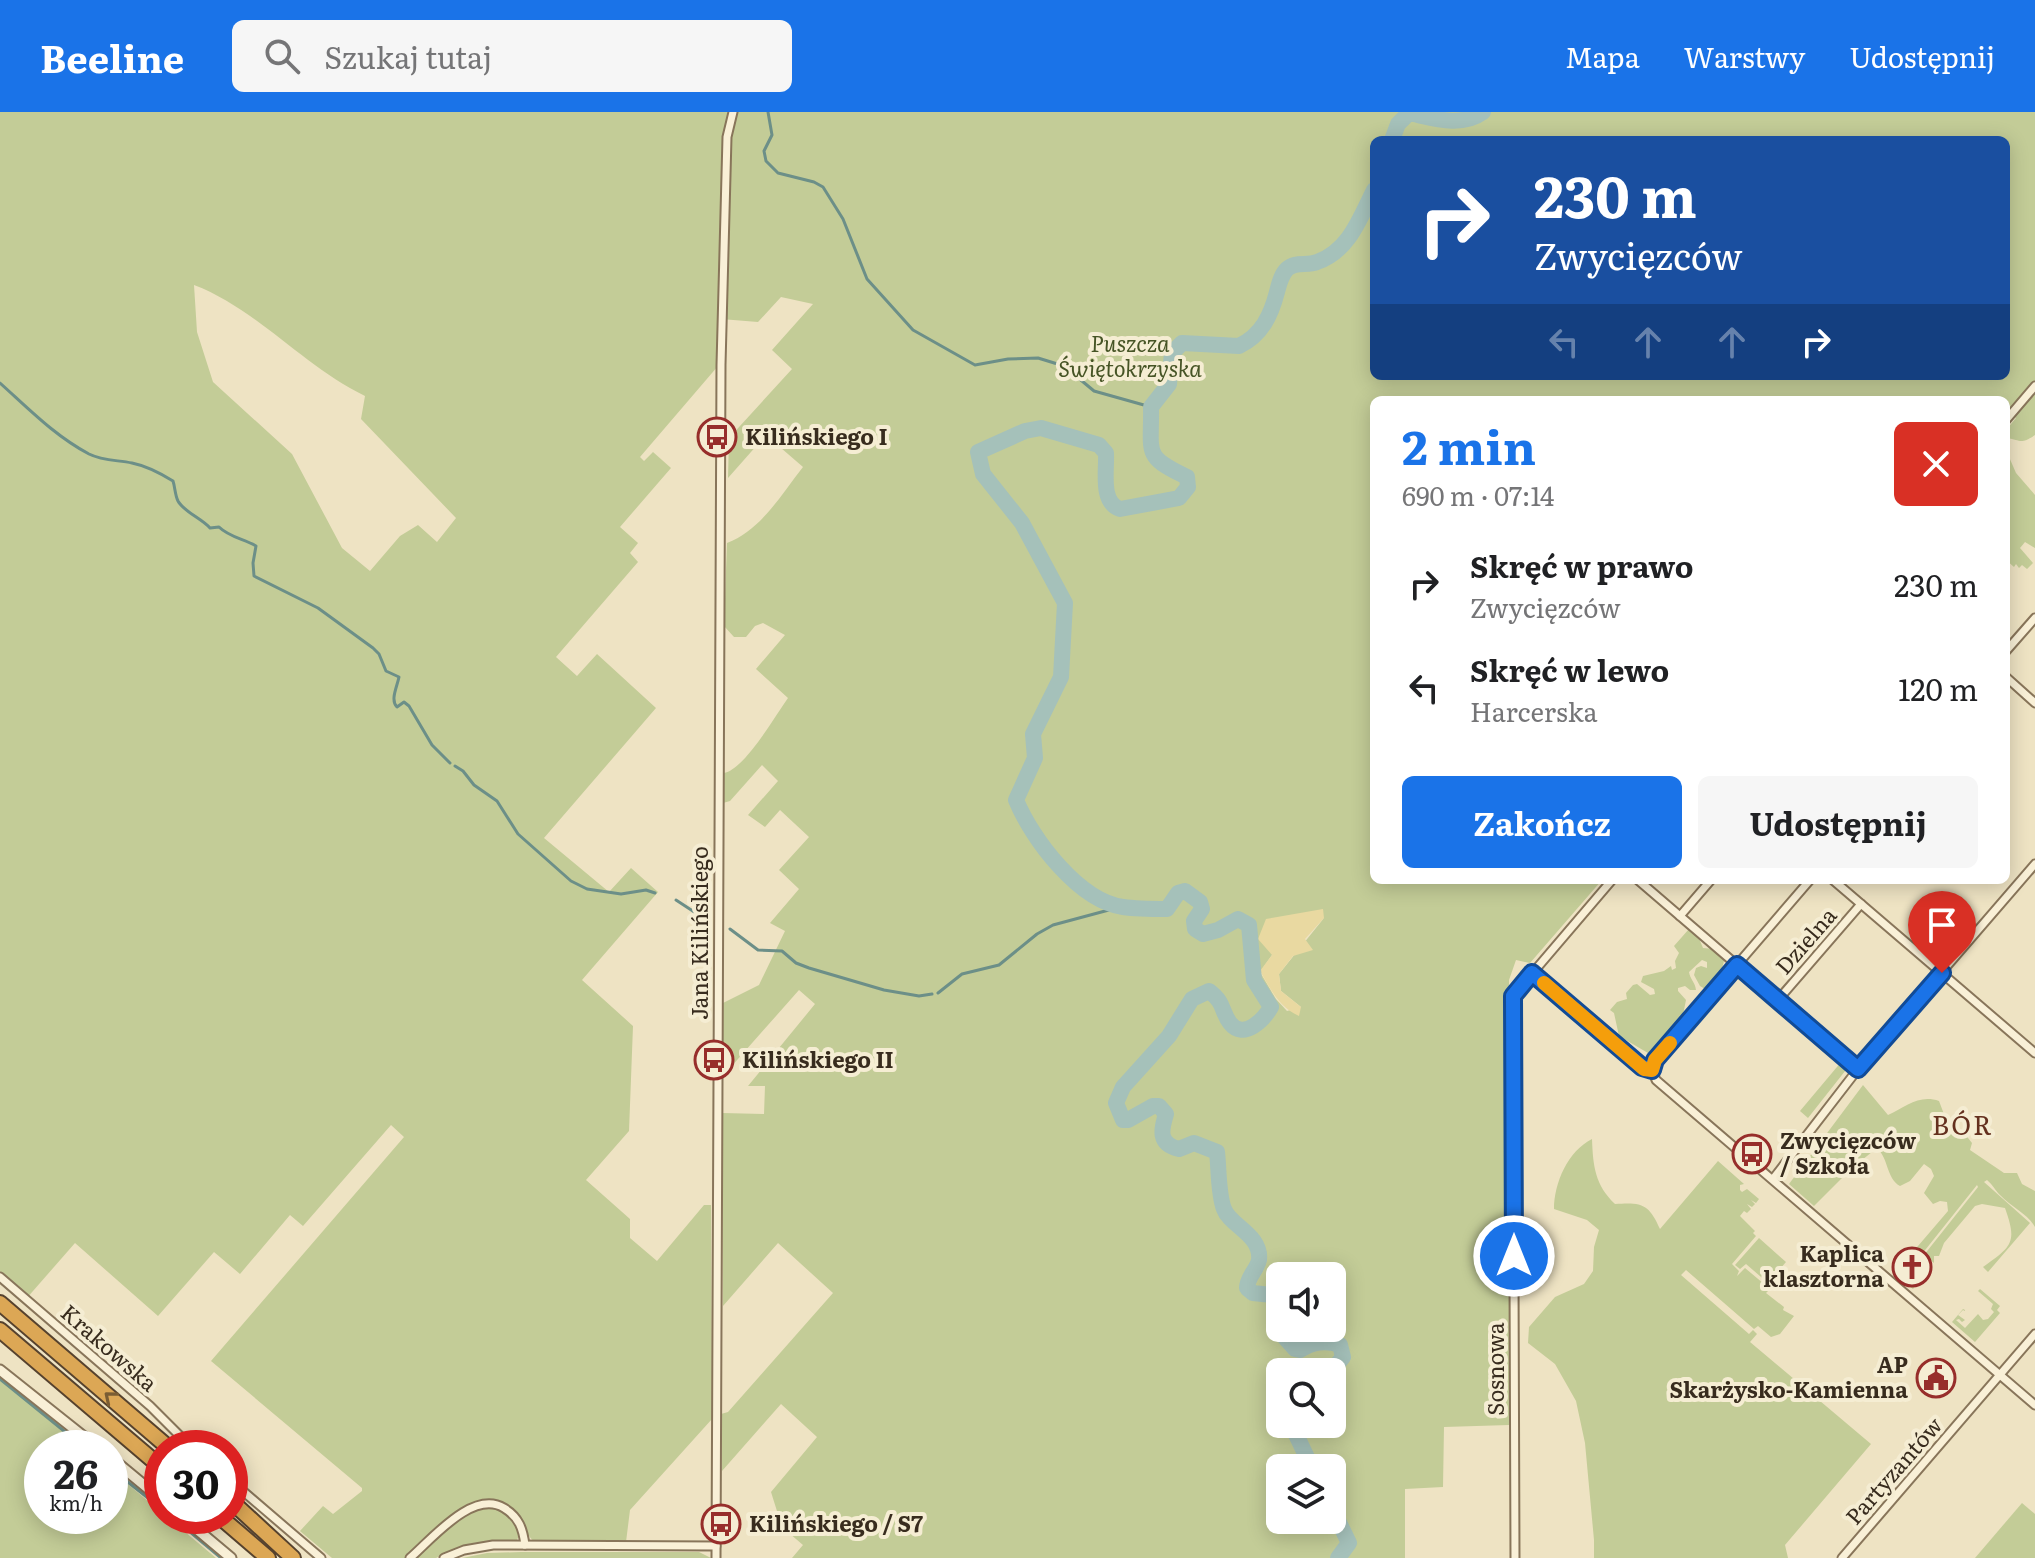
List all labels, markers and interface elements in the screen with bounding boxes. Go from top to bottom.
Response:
search box [232,20,792,92]
text: Beeline [40,28,184,85]
icon: search [260,34,304,78]
text: Szukaj tutaj [324,34,492,78]
text: Mapa [1565,35,1640,77]
text: Warstwy [1684,35,1805,77]
text: Udostępnij [1849,35,1995,77]
text: 230 m [1534,152,1697,235]
icon: right [1402,168,1506,272]
text: Zwycięzców [1534,228,1742,281]
icon: left [1542,320,1586,364]
icon: ahead [1626,320,1670,364]
icon: ahead [1710,320,1754,364]
icon: right [1794,320,1838,364]
park label: Puszcza Świętokrzyska [1058,326,1202,384]
text: 2 min [1402,409,1536,480]
bus stop icon: Kilińskiego I [696,416,738,458]
place label: Kilińskiego I [745,419,888,452]
button: close [1894,422,1978,506]
text: 690 m · 07:14 [1402,475,1554,514]
text: Skręć w prawo [1470,543,1693,587]
icon: right [1402,562,1446,606]
text: 230 m [1894,562,1978,606]
text: Zwycięzców [1470,587,1621,626]
text: Skręć w lewo [1470,647,1669,691]
icon: left [1402,666,1446,710]
text: 120 m [1898,666,1978,710]
text: Harcerska [1470,691,1598,730]
button: Zakończ [1402,776,1682,868]
button: Udostępnij [1698,776,1978,868]
street label: Jana Kilińskiego [682,846,715,1020]
pin [1908,891,1976,973]
street label: Dzielna [1766,899,1844,981]
icon: arrive [1920,903,1964,947]
bus stop icon: Kilińskiego II [693,1039,735,1081]
place label: Kilińskiego II [742,1042,894,1075]
district label: BÓR [1932,1104,1994,1143]
place label: Zwycięzców / Szkoła [1780,1123,1916,1181]
bus stop icon: Zwycięzców / Szkoła [1731,1133,1773,1175]
position arrow [1472,1214,1556,1298]
place label: Kaplica klasztorna [1763,1236,1884,1294]
church icon: Kaplica klasztorna [1891,1246,1933,1288]
map controls [1266,1262,1346,1534]
button: sound [1266,1262,1346,1342]
street label: Krakowska [54,1295,166,1398]
street label: Sosnowa [1478,1322,1511,1416]
place label: AP Skarżysko-Kamienna [1669,1347,1908,1405]
public building icon: AP Skarżysko-Kamienna [1915,1357,1957,1399]
button: search [1266,1358,1346,1438]
one-way arrow [105,1393,119,1407]
street label: Partyzantów [1837,1409,1949,1531]
speed limit sign: 30 [144,1430,248,1534]
text: 26 [54,1442,98,1501]
button: layers [1266,1454,1346,1534]
text: km/h [49,1487,103,1517]
bus stop icon: Kilińskiego / S7 [700,1503,742,1545]
place label: Kilińskiego / S7 [749,1506,923,1539]

